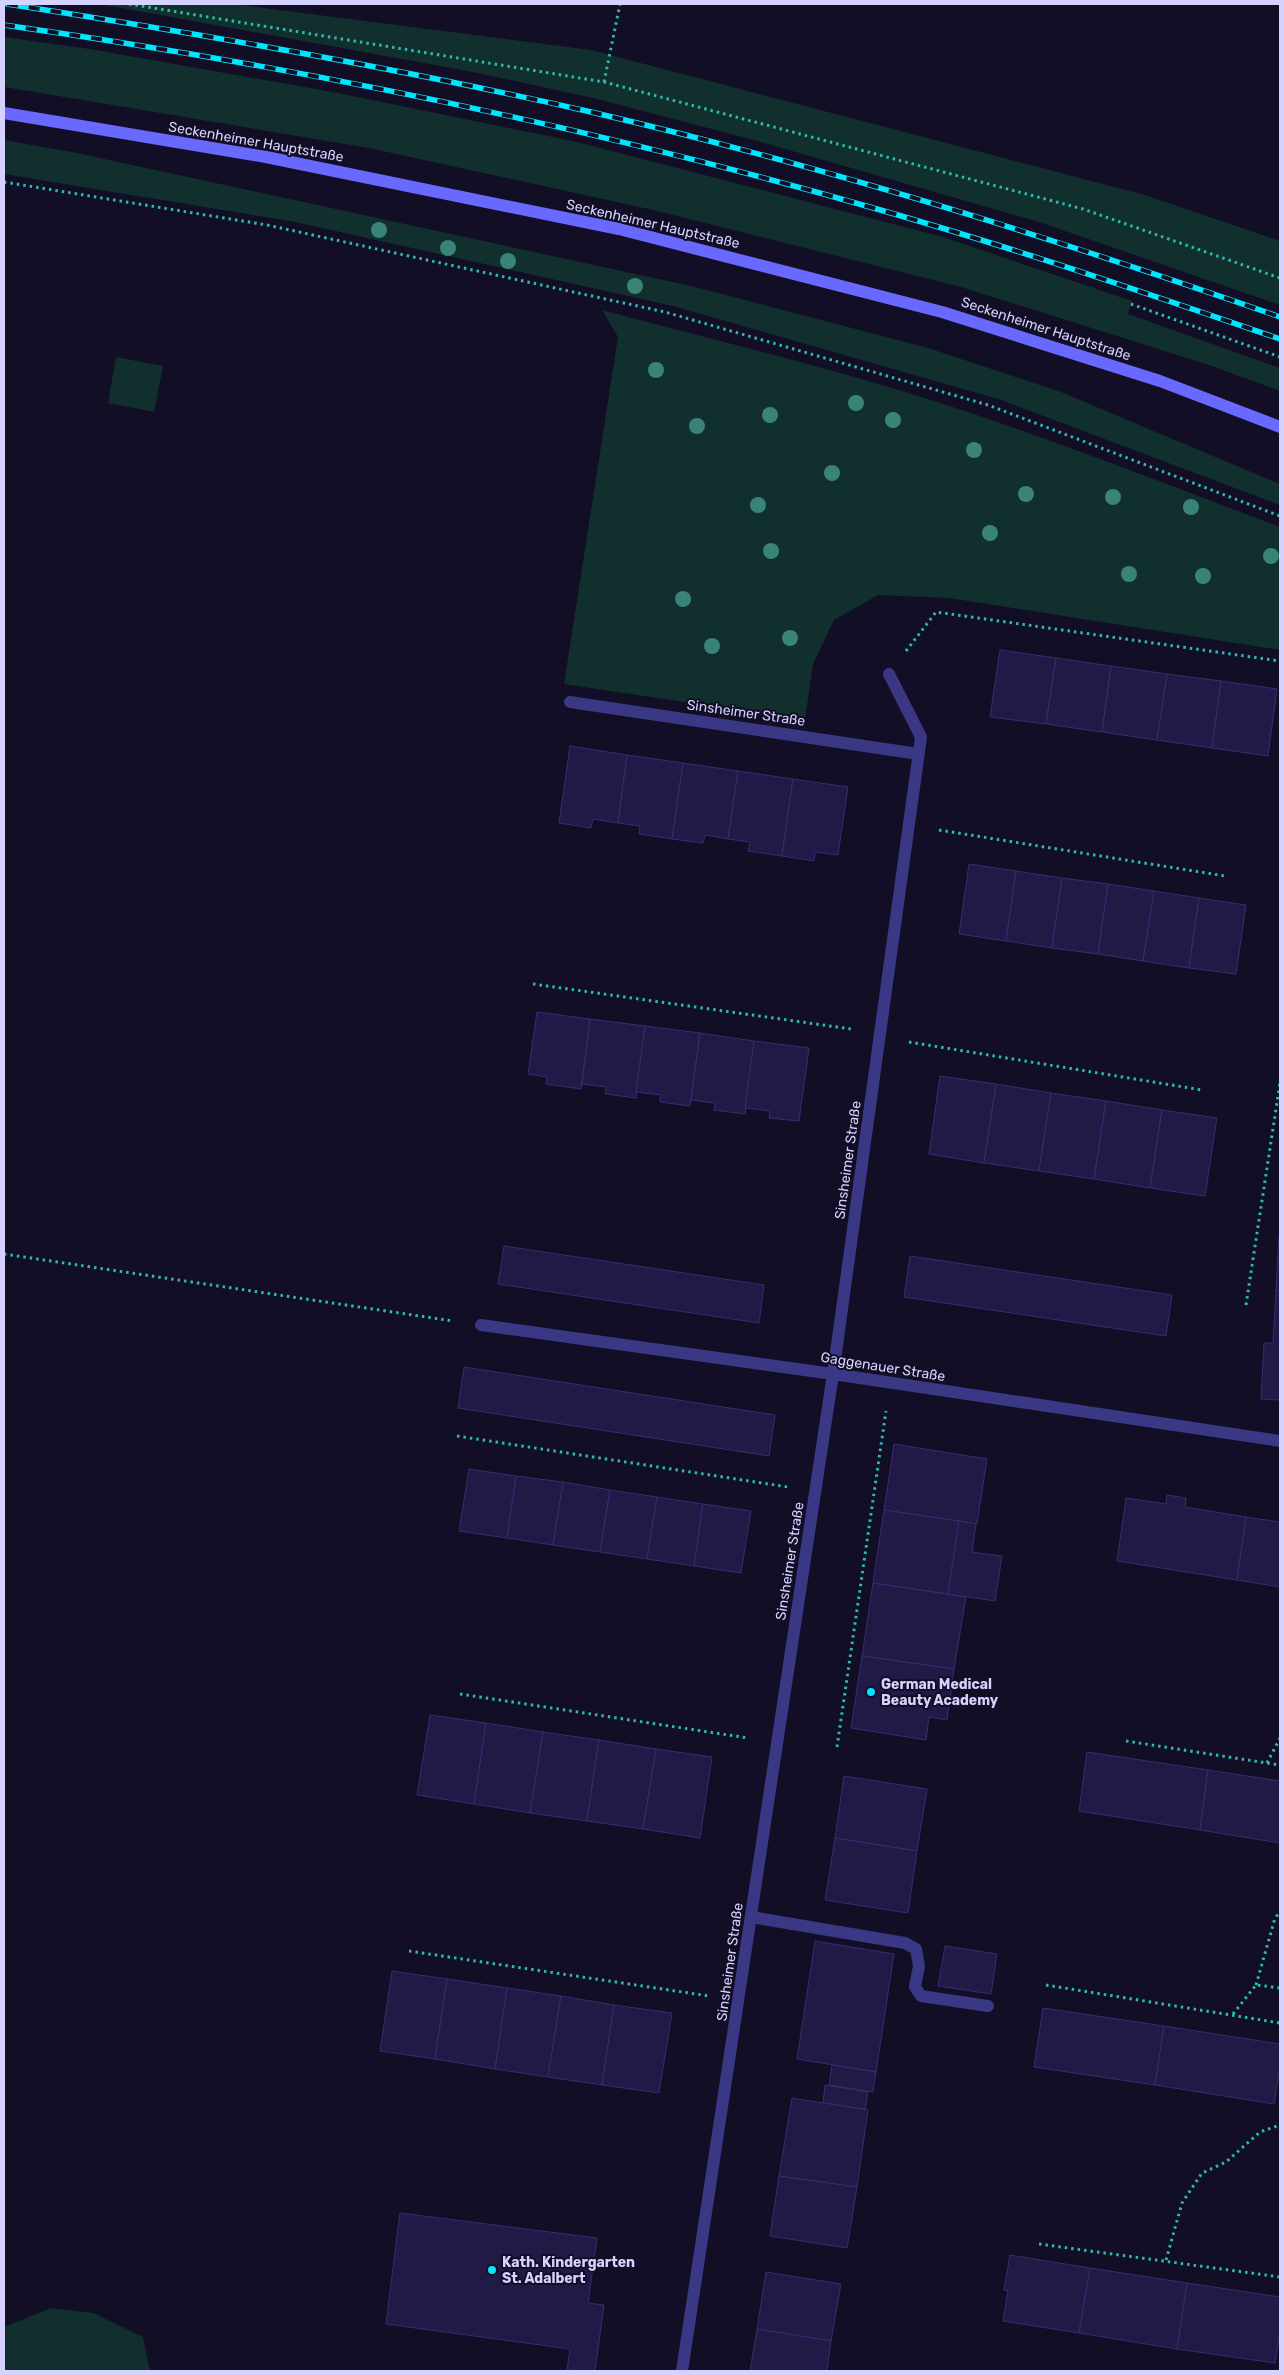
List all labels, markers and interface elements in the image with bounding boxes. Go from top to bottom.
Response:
street label: Seckenheimer Hauptstraße [167,118,345,166]
street label: Seckenheimer Hauptstraße [565,196,742,252]
street label: Seckenheimer Hauptstraße [959,293,1133,365]
street label: Sinsheimer Straße [686,696,806,730]
street label: Sinsheimer Straße [831,1100,865,1220]
street label: Gaggenauer Straße [819,1349,947,1385]
street label: Sinsheimer Straße [772,1501,808,1621]
place label: German Medical Beauty Academy [881,1676,999,1709]
marker: German Medical Beauty Academy [865,1686,877,1698]
street label: Sinsheimer Straße [713,1902,747,2022]
place label: Kath. Kindergarten St. Adalbert [502,2254,635,2287]
marker: Kath. Kindergarten St. Adalbert [486,2264,498,2276]

